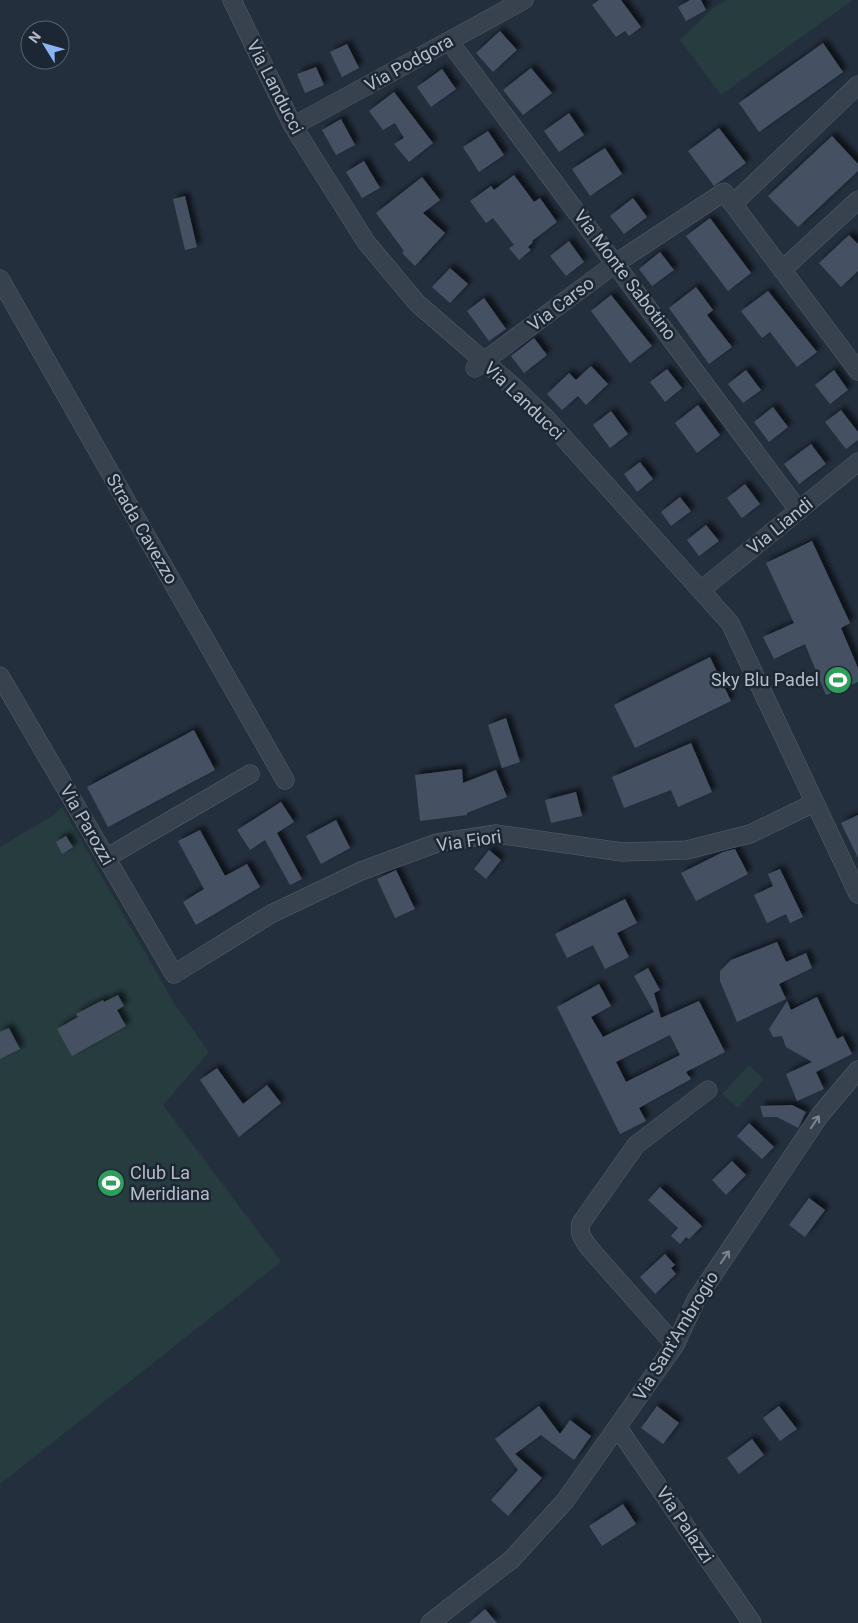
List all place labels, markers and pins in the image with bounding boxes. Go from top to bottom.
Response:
sports icon: Sky Blu Padel [823,665,853,695]
place label: Sky Blu Padel [711,669,819,690]
place label: Club La Meridiana [130,1162,210,1204]
sports icon: Club La Meridiana [96,1168,126,1198]

